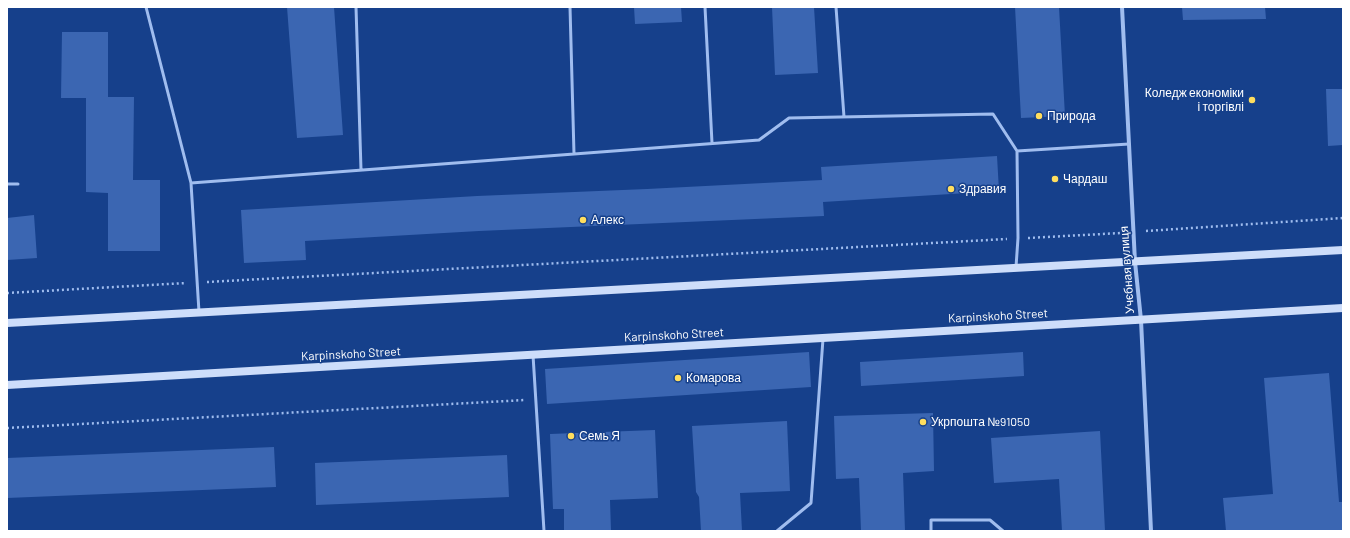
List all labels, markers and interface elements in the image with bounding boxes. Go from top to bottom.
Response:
place label: Коледж економіки і торгівлі [1145,86,1244,114]
marker: Коледж економіки і торгівлі [1247,95,1257,105]
place label: Природа [1047,109,1096,123]
marker: Природа [1034,111,1044,121]
place label: Чардаш [1063,172,1107,186]
marker: Чардаш [1050,174,1060,184]
place label: Здравия [959,182,1006,196]
marker: Здравия [946,184,956,194]
place label: Алекс [591,213,624,227]
marker: Алекс [578,215,588,225]
street label: Учєбная вулиця [1117,226,1137,314]
street label: Karpinskoho Street [948,306,1048,326]
street label: Karpinskoho Street [624,325,724,345]
street label: Karpinskoho Street [301,344,401,364]
place label: Комарова [686,371,741,385]
marker: Комарова [673,373,683,383]
place label: Укрпошта №91050 [931,415,1030,429]
marker: Укрпошта №91050 [918,417,928,427]
place label: Семь Я [579,429,620,443]
marker: Семь Я [566,431,576,441]

